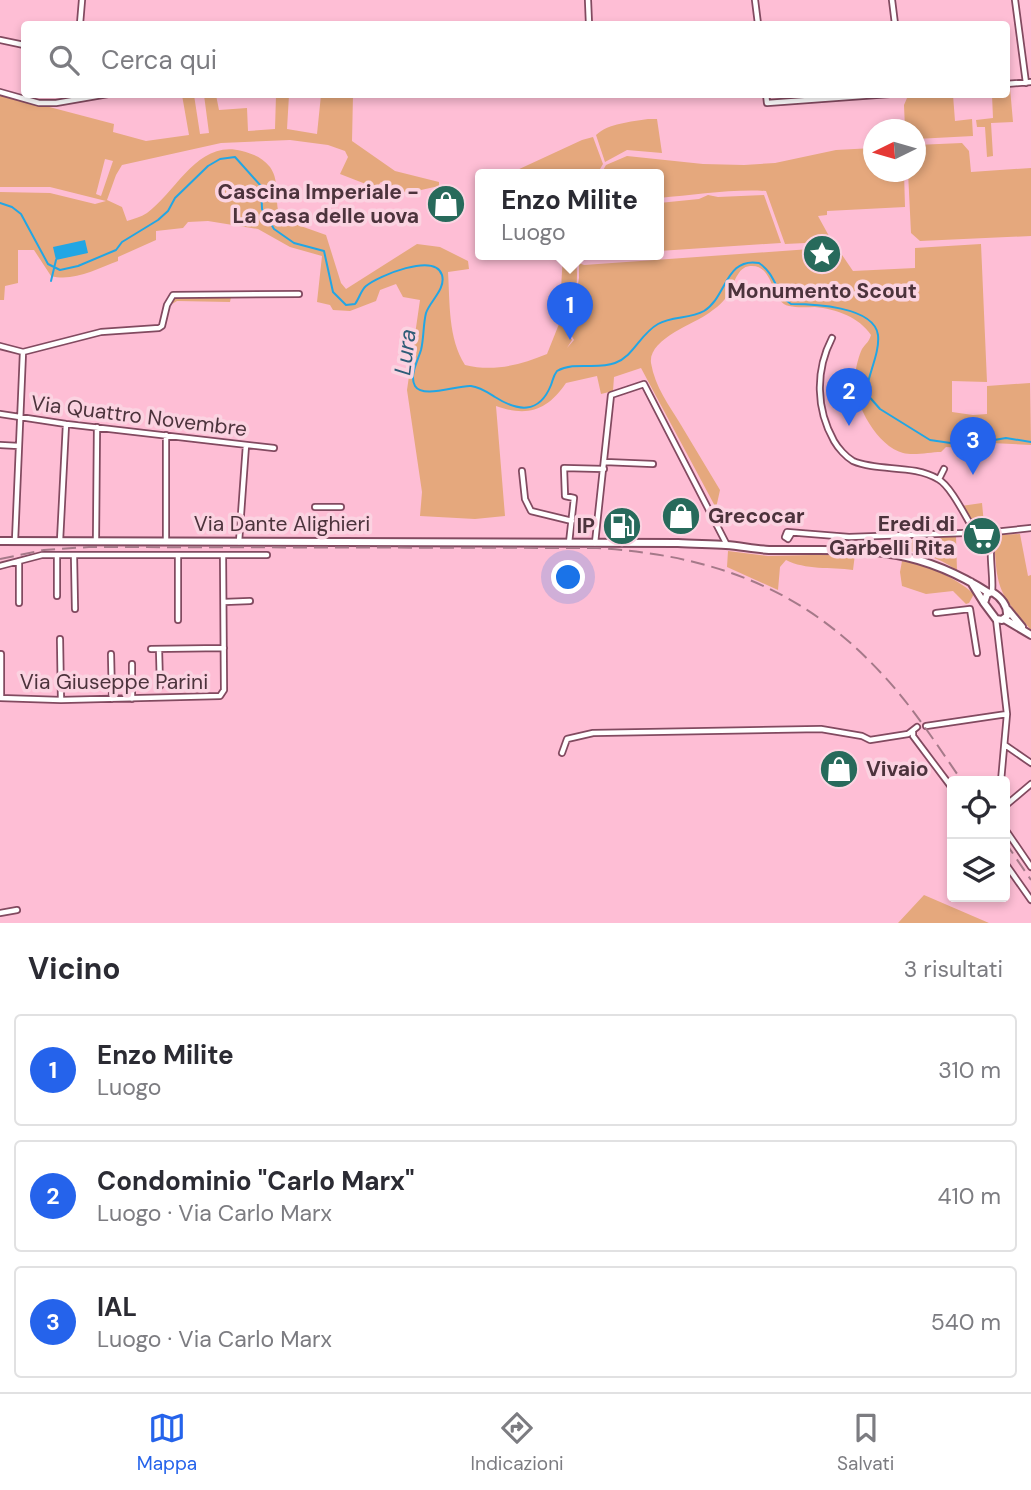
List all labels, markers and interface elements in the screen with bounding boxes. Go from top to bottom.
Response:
search box [21,21,1010,98]
icon: search [45,41,83,79]
text: Cerca qui [101,43,217,77]
north arrow [863,119,926,182]
popup [475,169,664,260]
place label: Cascina Imperiale - La casa delle uova [218,178,419,230]
shop icon: Cascina Imperiale - La casa delle uova [425,183,467,225]
text: Enzo Milite [501,183,638,217]
text: Luogo [501,217,566,247]
place icon: Monumento Scout [801,233,843,275]
place label: Monumento Scout [727,277,917,305]
pin: 1 [547,282,593,340]
water label: Lura [387,327,423,377]
pin: 2 [826,368,872,426]
street label: Via Quattro Novembre [29,389,249,443]
pin: 3 [950,417,996,475]
shop icon: Grecocar [660,495,702,537]
place label: Grecocar [708,502,805,530]
fuel station icon: IP [601,505,643,547]
street label: Via Dante Alighieri [194,510,370,538]
place label: Eredi di Garbelli Rita [829,510,955,562]
place label: IP [576,512,595,540]
supermarket icon: Eredi di Garbelli Rita [961,515,1003,557]
your location [551,560,585,594]
street label: Via Giuseppe Parini [20,668,208,696]
shop icon: Vivaio [818,748,860,790]
place label: Vivaio [866,755,929,783]
map controls [947,776,1010,902]
button: locate [947,776,1010,839]
button: layers [947,839,1010,902]
text: Vicino [28,949,121,988]
text: 3 risultati [904,954,1003,984]
text: Enzo Milite [97,1038,234,1072]
text: 1 [49,1055,57,1085]
text: 310 m [938,1055,1001,1085]
text: Luogo [97,1072,161,1102]
text: Condominio "Carlo Marx" [97,1164,415,1198]
text: 2 [46,1181,60,1211]
text: 410 m [938,1181,1001,1211]
text: Luogo · Via Carlo Marx [97,1198,332,1228]
text: IAL [97,1290,137,1324]
text: 3 [46,1307,60,1337]
text: 540 m [931,1307,1001,1337]
text: Luogo · Via Carlo Marx [97,1324,332,1354]
tab: Mappa [137,1409,197,1476]
tab: Indicazioni [471,1409,564,1476]
tab: Salvati [837,1409,894,1476]

